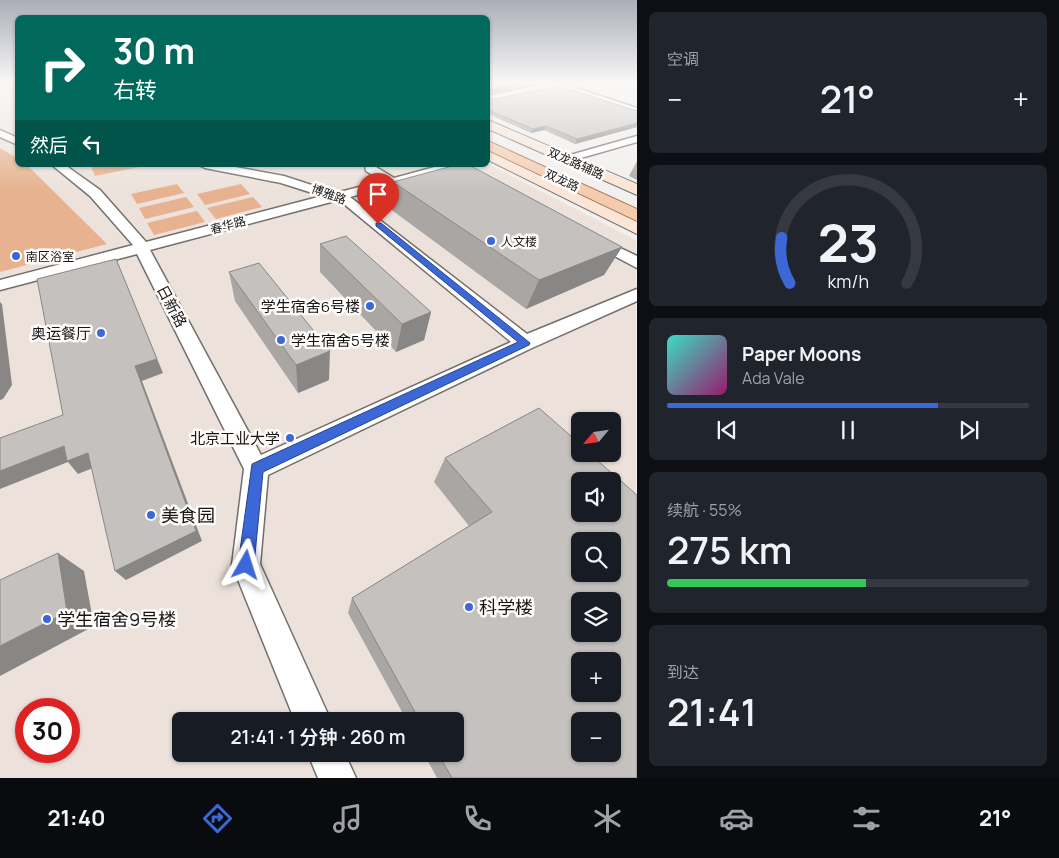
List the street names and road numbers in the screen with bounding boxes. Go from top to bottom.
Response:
street label: 双龙路辅路 [546,144,606,182]
street label: 双龙路 [543,166,581,194]
street label: 博雅路 [309,180,349,208]
street label: 春华路 [208,212,248,238]
street label: 日新路 [152,281,192,331]

